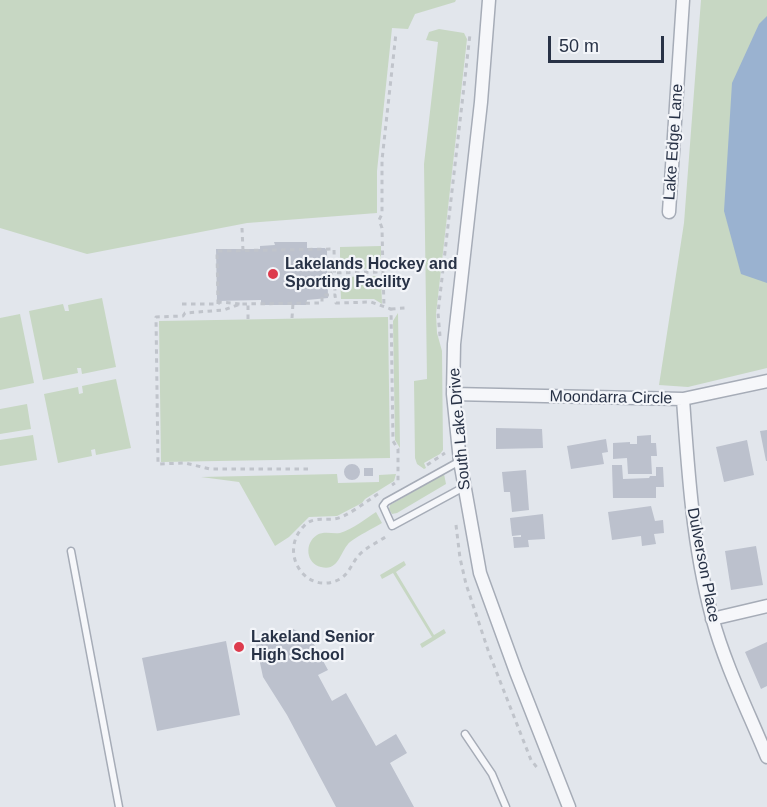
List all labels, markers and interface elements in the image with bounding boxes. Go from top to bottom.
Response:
scale bar [551,24,666,62]
text: 50 m [559,36,599,56]
street label: Lake Edge Lane [660,83,688,201]
place label: Lakelands Hockey and Sporting Facility [285,255,458,293]
marker: Lakelands Hockey and Sporting Facility [266,267,280,281]
street label: South Lake Drive [445,367,475,491]
street label: Moondarra Circle [549,387,673,409]
street label: Dulverson Place [682,506,724,624]
place label: Lakeland Senior High School [251,628,375,666]
marker: Lakeland Senior High School [232,640,246,654]

